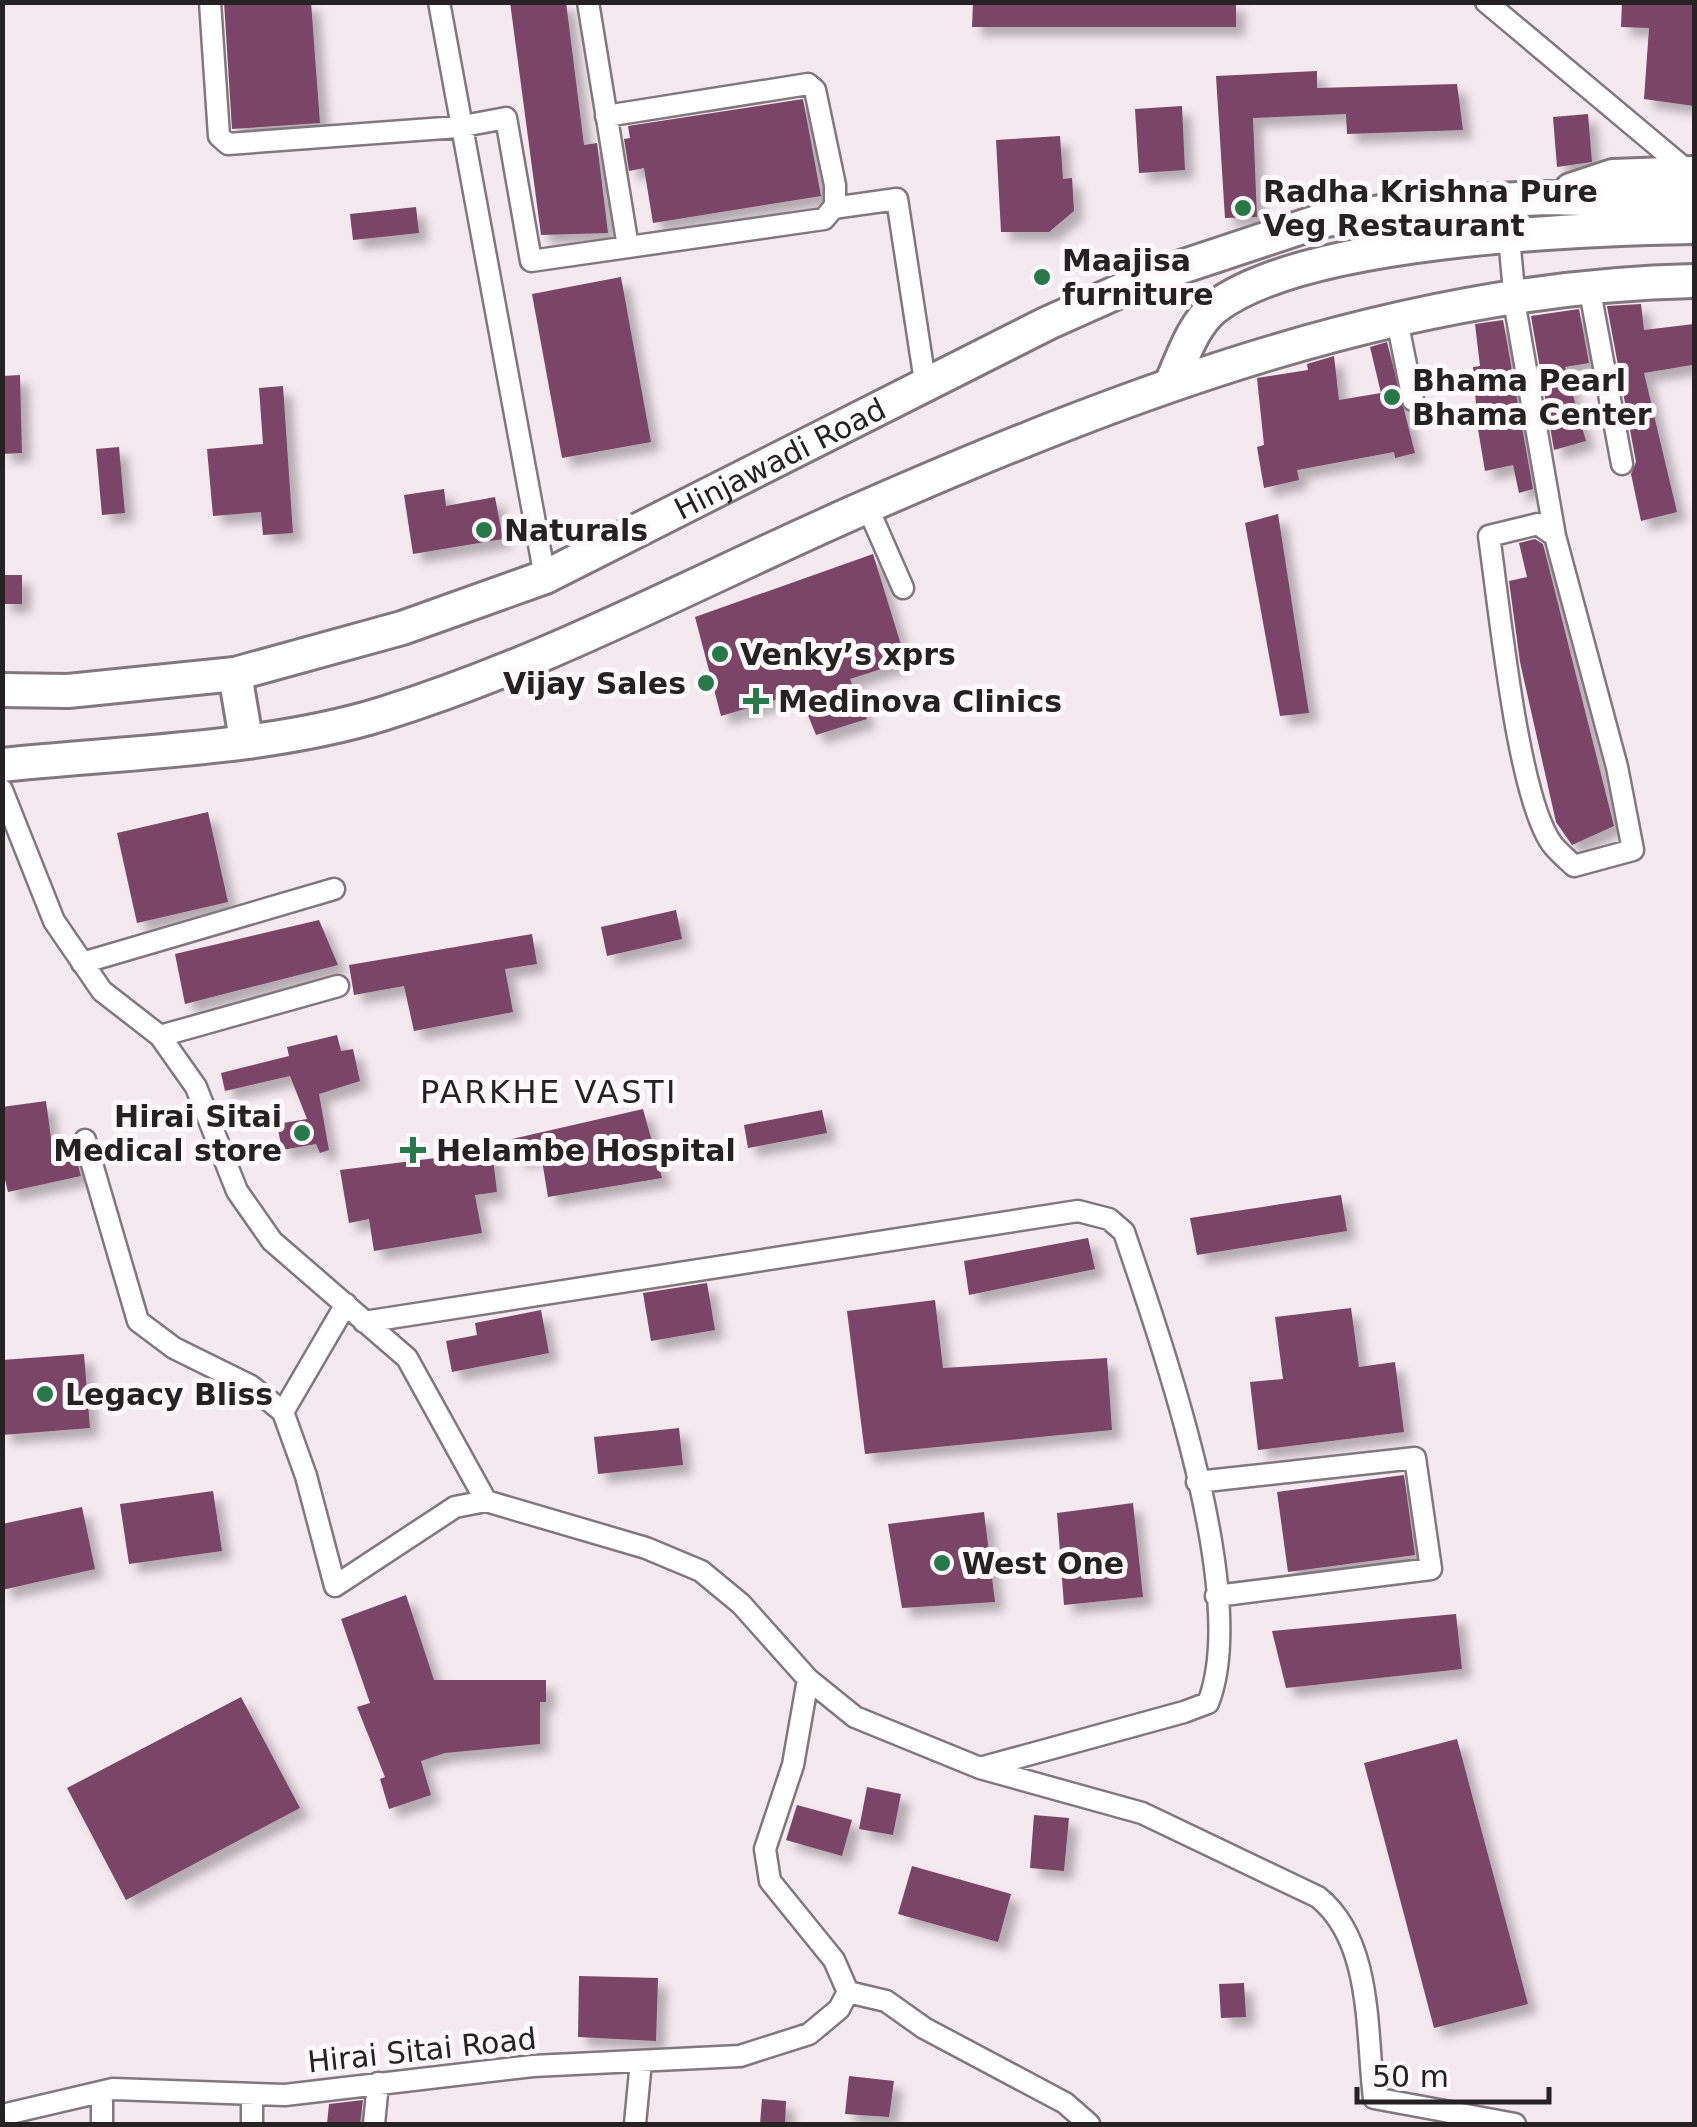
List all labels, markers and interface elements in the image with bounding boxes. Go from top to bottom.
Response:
place label: Radha Krishna Pure Veg Restaurant [1263,174,1598,243]
marker: Radha Krishna Pure Veg Restaurant [1232,197,1254,219]
place label: Maajisa furniture [1062,243,1214,312]
marker: Maajisa furniture [1031,266,1053,288]
place label: Bhama Pearl Bhama Center [1412,363,1652,432]
marker: Bhama Pearl Bhama Center [1381,386,1403,408]
street label: Hinjawadi Road [668,391,891,526]
place label: Naturals [504,513,648,548]
marker: Naturals [473,519,495,541]
place label: Venky’s xprs [740,637,956,672]
marker: Venky’s xprs [709,643,731,665]
place label: Vijay Sales [503,666,686,701]
marker: Vijay Sales [695,672,717,694]
place label: Medinova Clinics [778,684,1062,719]
marker: Medinova Clinics [743,688,769,714]
district label: PARKHE VASTI [420,1073,678,1111]
place label: Hirai Sitai Medical store [53,1099,282,1168]
marker: Hirai Sitai Medical store [291,1122,313,1144]
place label: Helambe Hospital [436,1133,736,1168]
marker: Helambe Hospital [400,1137,426,1163]
place label: Legacy Bliss [65,1377,273,1412]
marker: Legacy Bliss [34,1383,56,1405]
place label: West One [962,1546,1124,1581]
marker: West One [931,1552,953,1574]
street label: Hirai Sitai Road [306,2021,538,2079]
scale bar [1357,2042,1550,2104]
text: 50 m [1372,2059,1449,2094]

